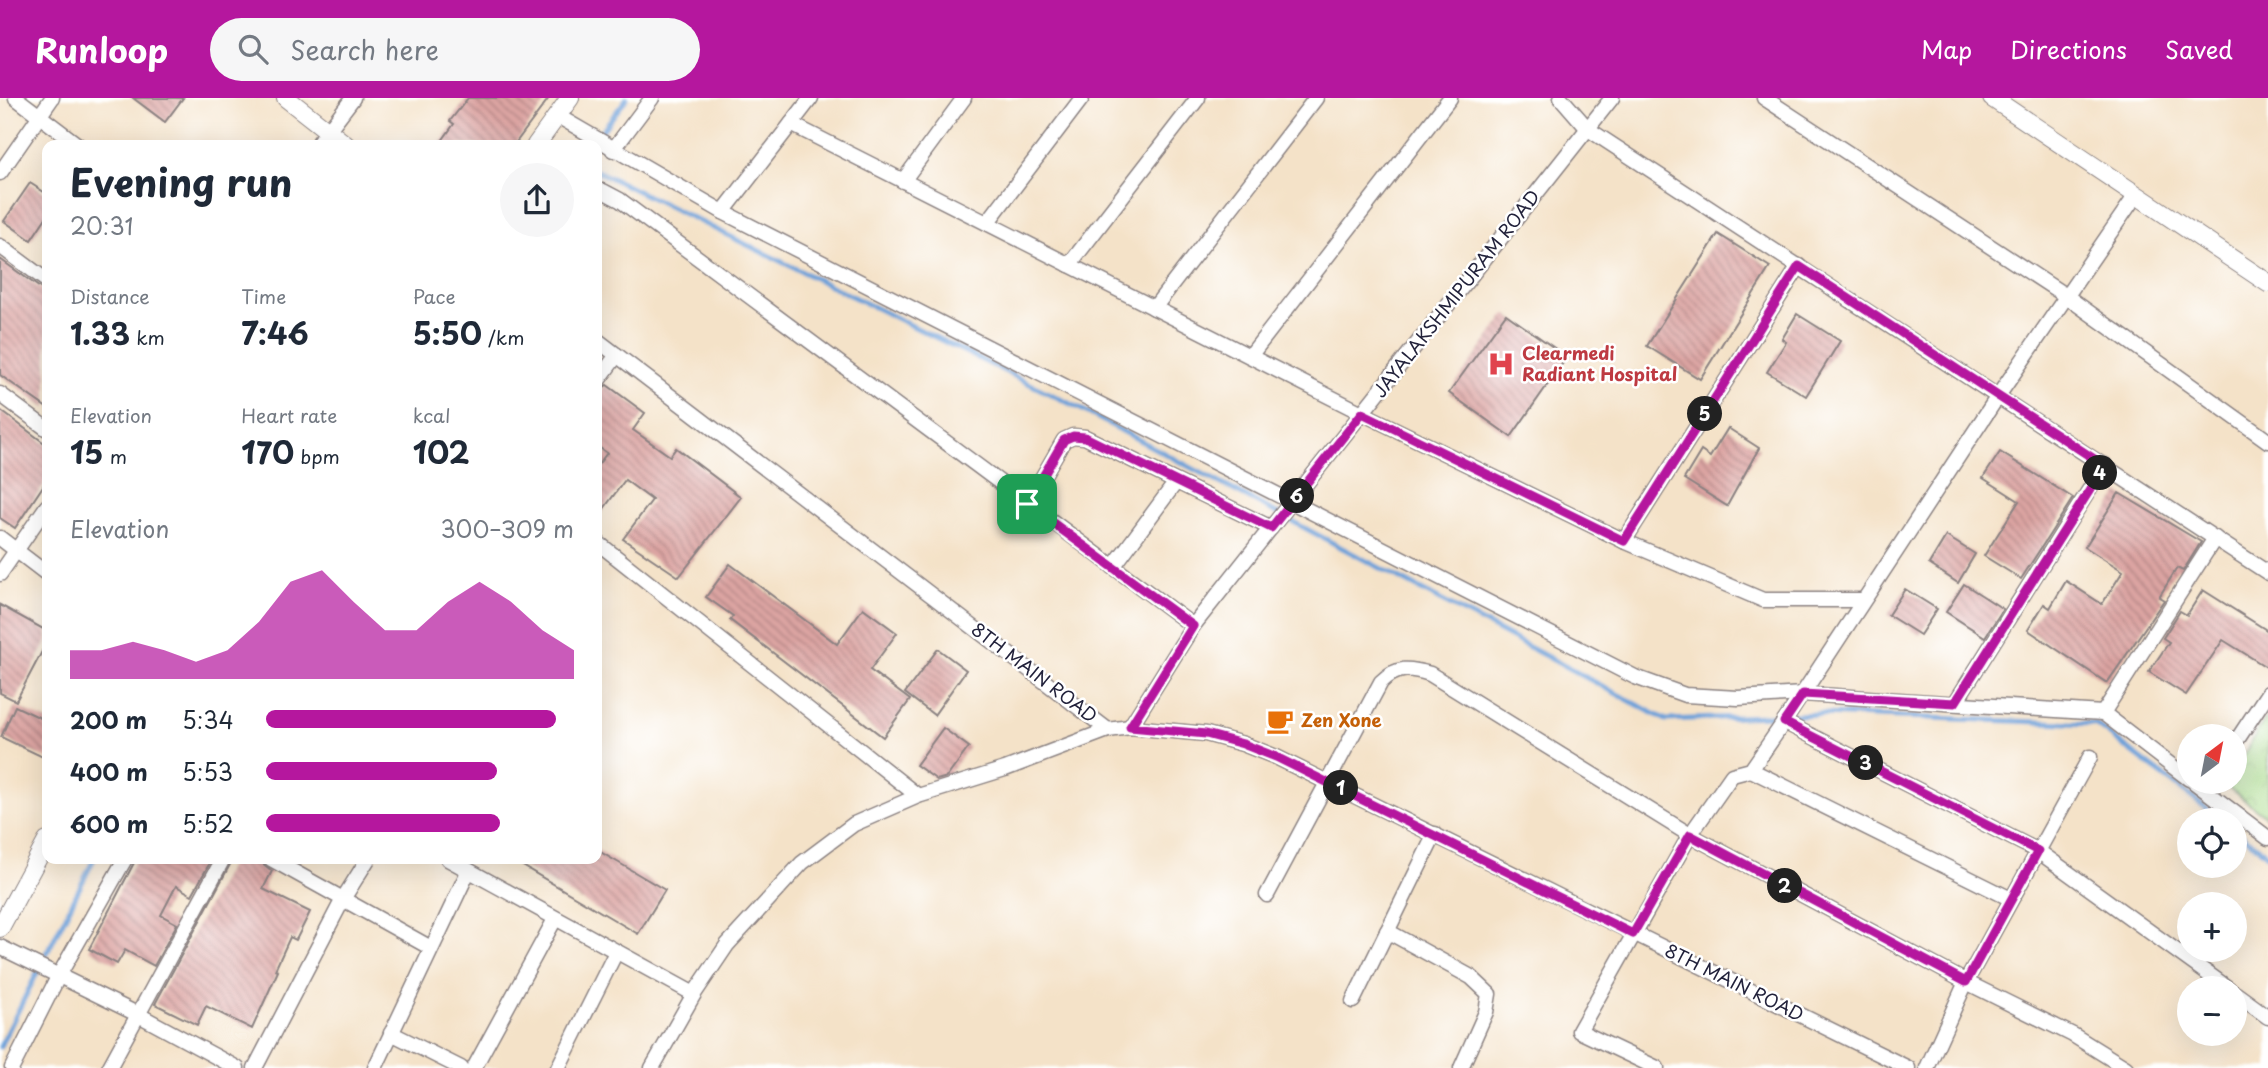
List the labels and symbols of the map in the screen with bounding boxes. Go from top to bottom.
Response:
street label: JAYALAKSHMIPURAM ROAD [1366,183,1546,403]
place label: Clearmedi Radiant Hospital [1522,339,1677,387]
hospital icon: Clearmedi Radiant Hospital [1486,349,1516,379]
pin: 5 [1688,396,1722,432]
pin: 4 [2082,456,2118,490]
pin [997,474,1057,534]
pin: 6 [1280,478,1314,514]
street label: 8TH MAIN ROAD [966,615,1104,728]
cafe icon: Zen Xone [1265,706,1295,736]
place label: Zen Xone [1301,706,1382,733]
north arrow [2177,724,2247,794]
pin: 3 [1848,746,1884,780]
pin: 1 [1324,770,1358,806]
pin: 2 [1768,868,1802,904]
street label: 8TH MAIN ROAD [1661,936,1809,1027]

